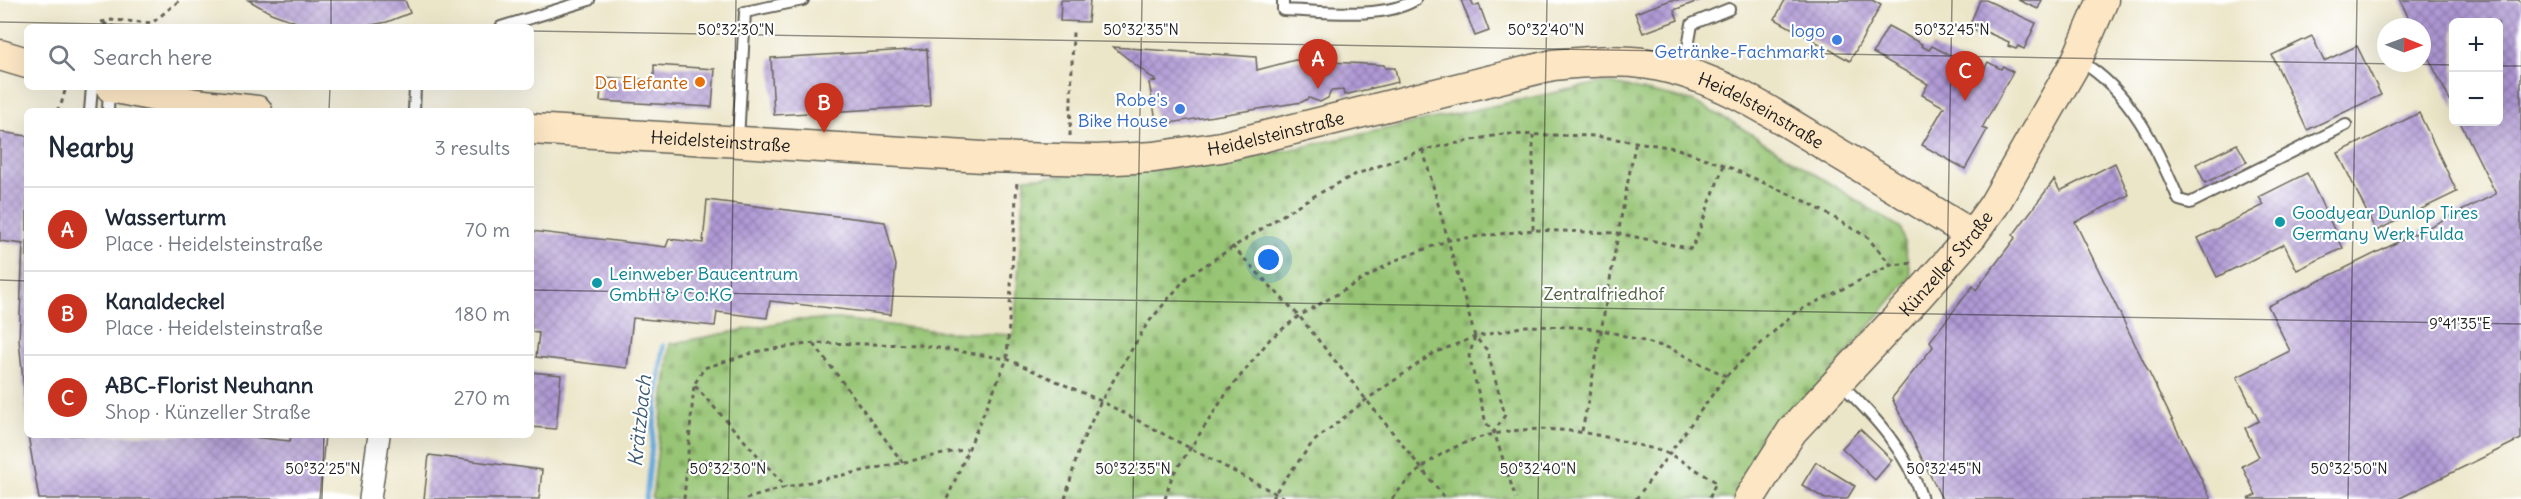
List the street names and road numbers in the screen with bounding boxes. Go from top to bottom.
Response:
street label: Heidelsteinstraße [1695,67,1829,154]
street label: Heidelsteinstraße [1206,106,1346,160]
street label: Heidelsteinstraße [650,125,791,157]
street label: Künzeller Straße [1894,206,1997,321]

